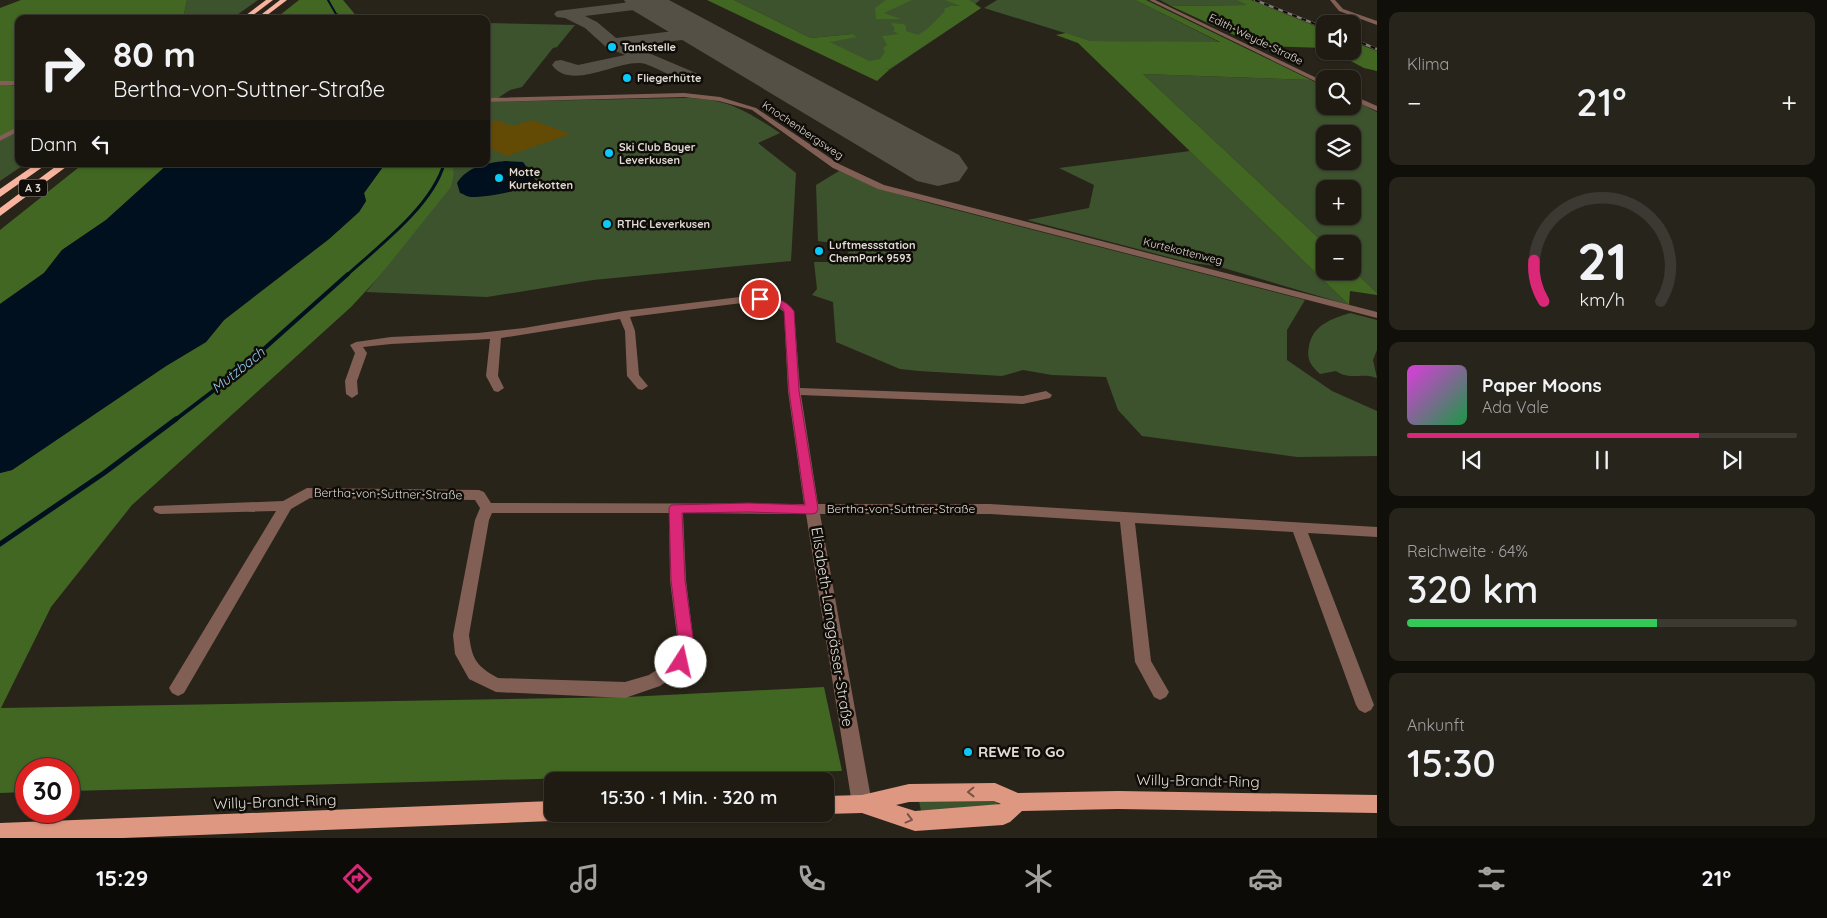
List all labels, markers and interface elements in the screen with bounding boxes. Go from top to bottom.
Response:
street label: Edith-Weyde-Straße [1207,10,1305,68]
map controls [1316,15,1361,280]
button: sound [1316,15,1361,60]
text: 80 m [113,32,196,76]
icon: right [30,35,95,100]
place label: Tankstelle [622,40,677,54]
marker: Tankstelle [606,41,618,53]
text: Klima [1407,54,1449,74]
button: search [1316,70,1361,115]
place label: Fliegerhütte [637,71,702,85]
marker: Fliegerhütte [621,72,633,84]
text: Bertha-von-Suttner-Straße [113,75,385,103]
text: 21° [1576,78,1626,126]
text: − [1407,85,1422,120]
text: + [1781,85,1797,120]
street label: Knochenbergsweg [760,98,846,162]
button: layers [1316,125,1361,170]
icon: left [87,130,115,158]
text: Dann [30,132,77,156]
place label: Ski Club Bayer Leverkusen [619,140,696,167]
marker: Ski Club Bayer Leverkusen [603,147,615,159]
place label: Motte Kurtekotten [509,165,573,192]
marker: Motte Kurtekotten [493,172,505,184]
road number: A 3 [19,180,47,197]
button: + [1316,180,1361,225]
place label: RTHC Leverkusen [617,217,710,231]
marker: RTHC Leverkusen [601,218,613,230]
text: 21 [1577,228,1627,293]
street label: Kurtekottenweg [1142,234,1224,268]
button: − [1316,235,1361,280]
place label: Luftmessstation ChemPark 9593 [829,238,915,265]
marker: Luftmessstation ChemPark 9593 [813,245,825,257]
pin [739,278,781,320]
icon: arrive [746,285,774,313]
text: km/h [1579,288,1625,310]
water label: Mutzbach [208,342,269,397]
text: Paper Moons [1482,373,1602,397]
text: Ada Vale [1482,397,1549,417]
icon: previous [1458,446,1486,474]
icon: pause [1588,446,1616,474]
icon: next [1718,446,1746,474]
street label: Bertha-von-Suttner-Straße [314,485,463,502]
street label: Bertha-von-Suttner-Straße [827,501,975,516]
street label: Elisabeth-Langgässer-Straße [807,526,858,728]
text: Reichweite · 64% [1407,541,1528,561]
text: 320 km [1407,565,1538,613]
position arrow [654,635,706,687]
text: Ankunft [1407,715,1465,735]
text: 15:30 [1407,739,1496,787]
place label: REWE To Go [978,742,1065,761]
marker: REWE To Go [962,746,974,758]
speed limit sign: 30 [15,758,80,823]
street label: Willy-Brandt-Ring [1136,770,1260,791]
text: 15:30 · 1 Min. · 320 m [601,785,777,809]
one-way arrow [967,787,975,797]
street label: Willy-Brandt-Ring [213,790,337,813]
one-way arrow [904,813,913,824]
icon: directions [340,861,375,896]
icon: music [567,861,602,896]
icon: phone [794,861,829,896]
icon: climate [1021,861,1056,896]
icon: car [1248,861,1283,896]
icon: filters [1474,861,1509,896]
text: 15:29 [96,864,148,892]
text: 21° [1701,864,1731,892]

